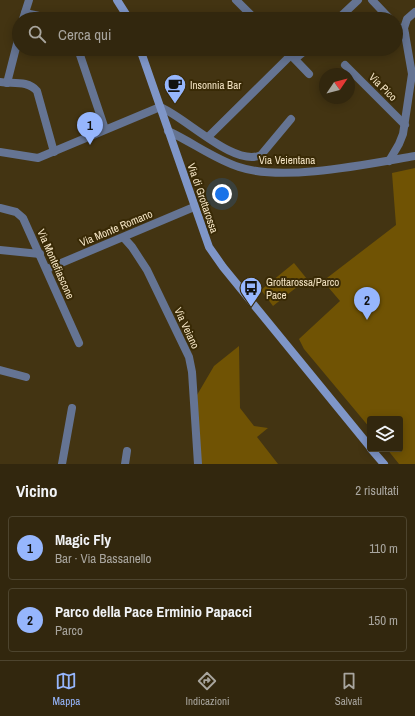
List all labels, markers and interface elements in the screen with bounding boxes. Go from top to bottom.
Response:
search box [12,12,403,56]
icon: search [26,23,48,45]
text: Cerca qui [58,24,111,45]
north arrow [319,68,355,104]
street label: Via Pico [366,70,400,104]
cafe icon: Insonnia Bar [162,72,188,105]
place label: Insonnia Bar [190,78,241,92]
pin: 1 [77,112,103,145]
street label: Via Veientana [259,153,315,167]
street label: Via di Grottarossa [184,161,222,235]
your location [212,184,232,204]
street label: Via Monte Romano [78,206,154,250]
street label: Via Montefiascone [34,227,78,301]
bus stop icon: Grottarossa/Parco Pace [238,275,264,308]
place label: Grottarossa/Parco Pace [266,275,339,302]
pin: 2 [354,287,380,320]
street label: Via Veiano [171,305,203,351]
map controls [367,416,403,452]
button: layers [367,416,403,452]
text: Vicino [16,479,58,502]
text: 2 risultati [355,482,399,499]
text: Magic Fly [55,529,111,550]
text: 1 [27,540,33,557]
text: 110 m [369,540,398,557]
text: Bar · Via Bassanello [55,550,151,567]
text: Parco della Pace Erminio Papacci [55,601,252,622]
text: 2 [27,612,33,629]
text: 150 m [368,612,398,629]
text: Parco [55,622,83,639]
tab: Mappa [53,670,80,708]
tab: Indicazioni [185,670,230,708]
tab: Salvati [335,670,362,708]

